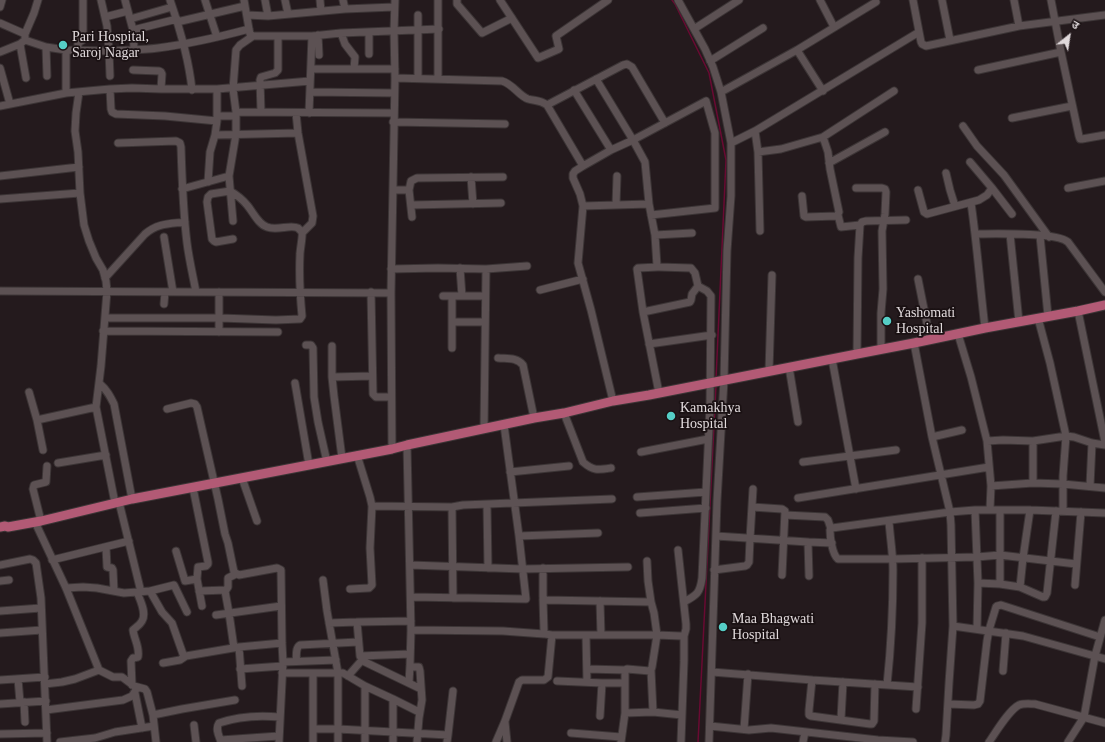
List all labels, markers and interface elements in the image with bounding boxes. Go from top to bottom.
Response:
north arrow [1049,16,1089,56]
text: उ [1069,18,1081,33]
place label: Pari Hospital, Saroj Nagar [72,29,159,62]
marker: Pari Hospital, Saroj Nagar [57,39,69,51]
place label: Yashomati Hospital [896,305,965,338]
marker: Yashomati Hospital [881,315,893,327]
place label: Kamakhya Hospital [680,400,749,432]
marker: Kamakhya Hospital [665,410,677,422]
place label: Maa Bhagwati Hospital [732,611,826,644]
marker: Maa Bhagwati Hospital [717,621,729,633]

